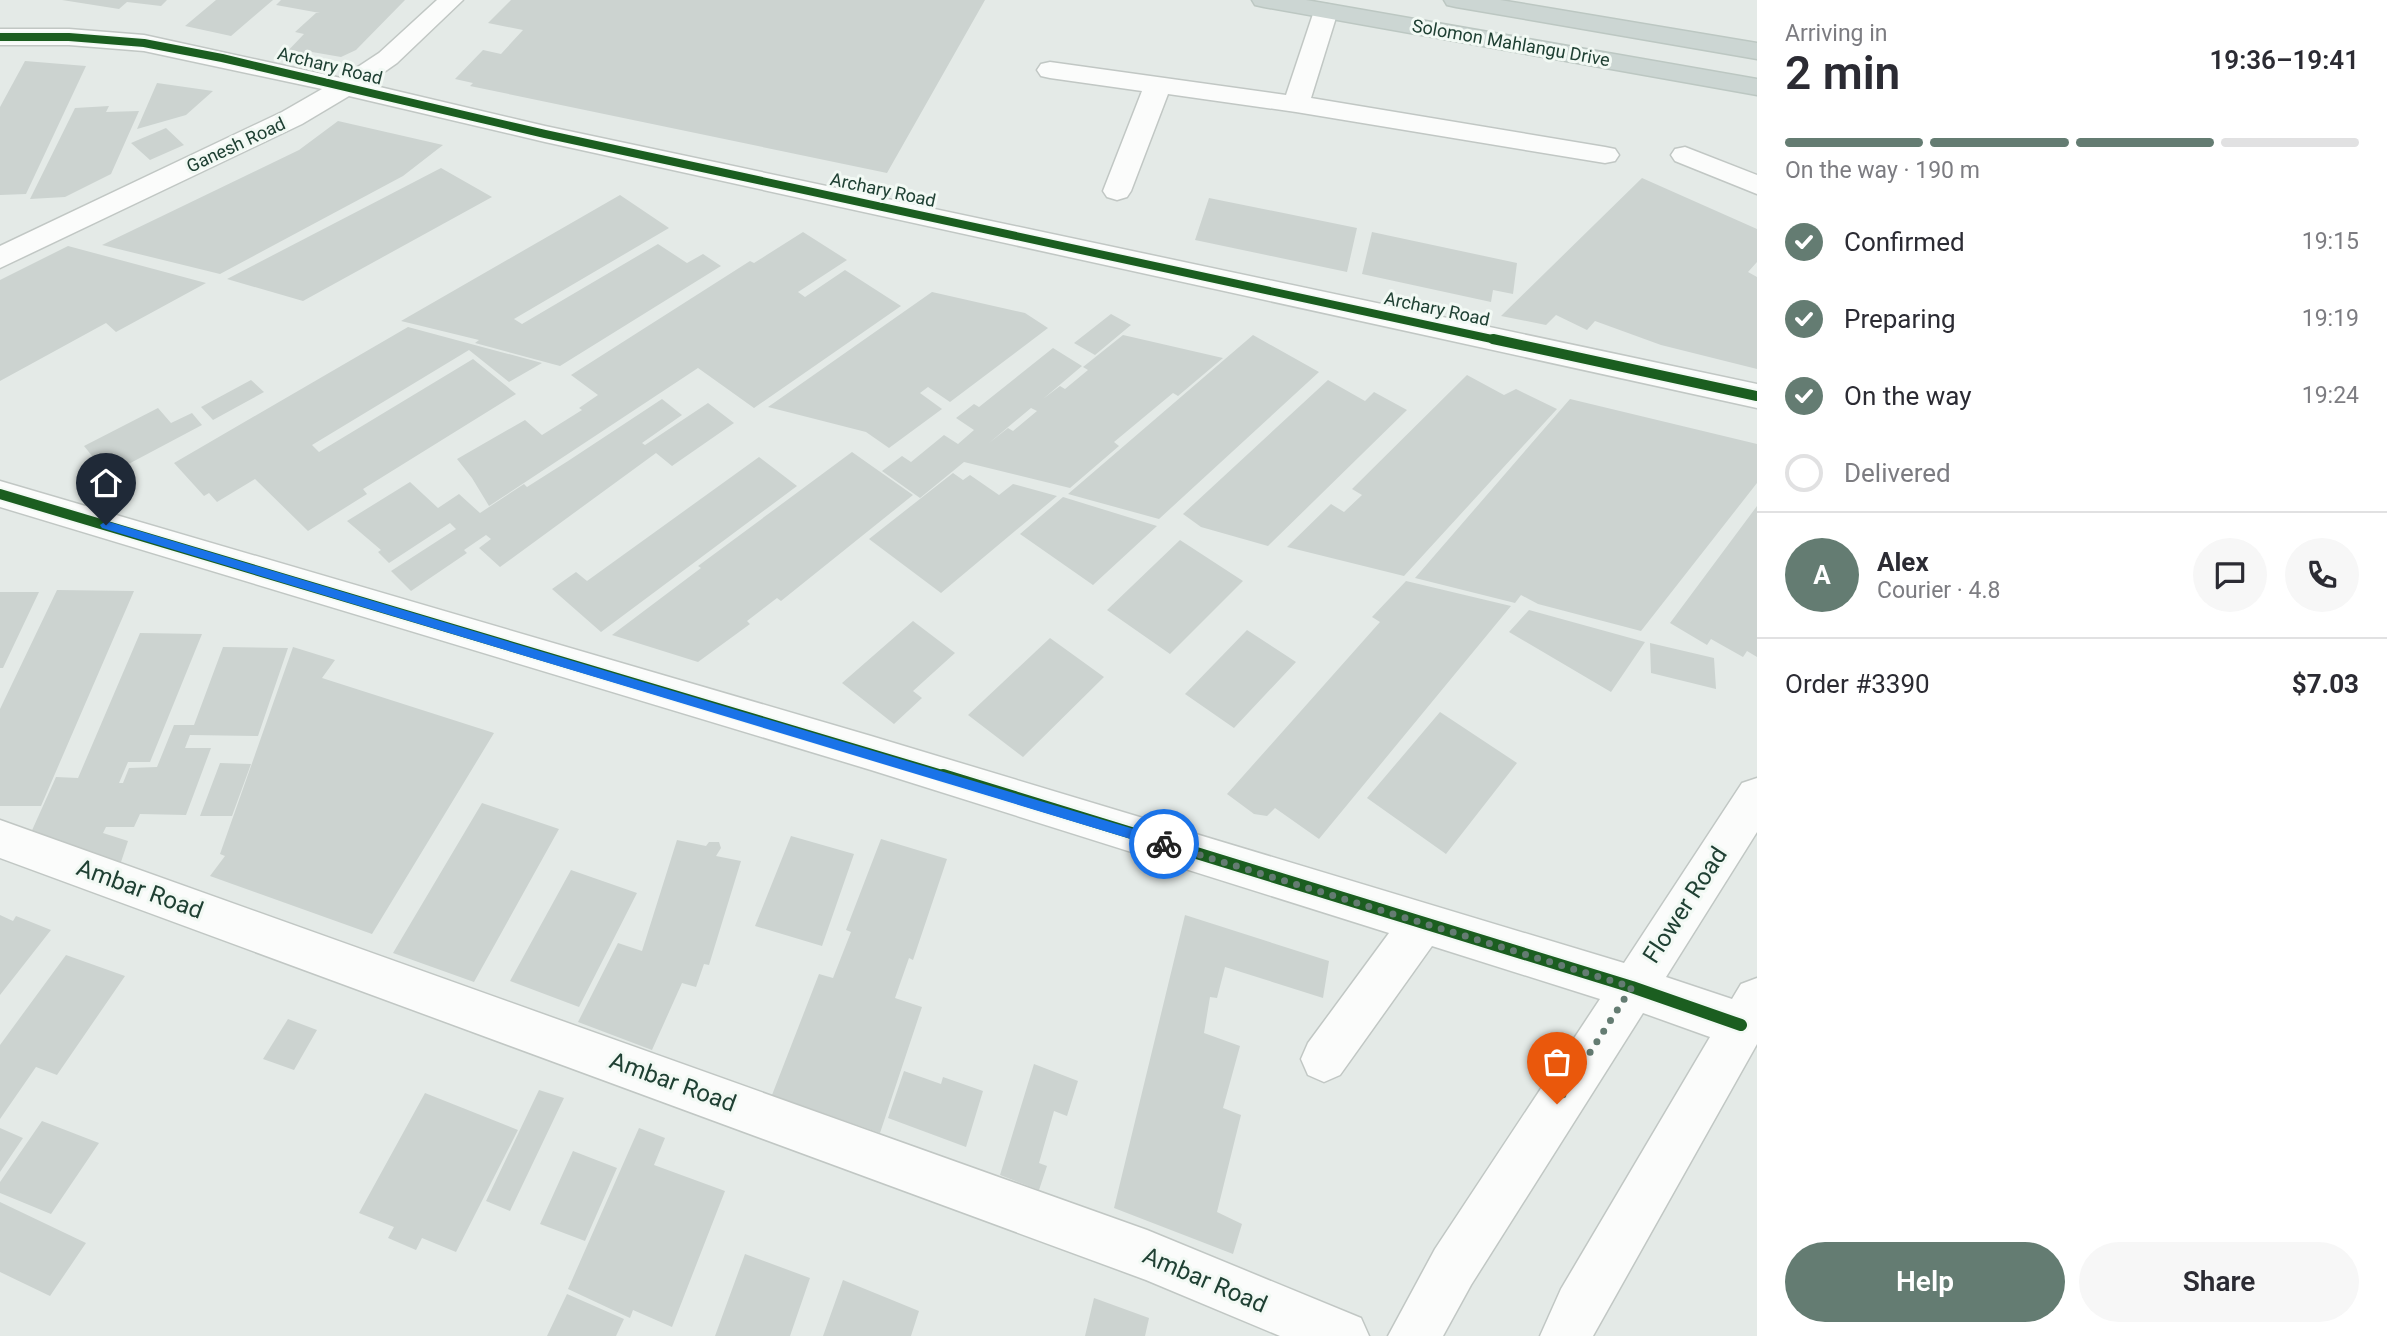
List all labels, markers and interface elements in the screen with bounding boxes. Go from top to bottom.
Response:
street label: Solomon Mahlangu Drive [1411,15,1612,70]
text: Arriving in [1785,20,1888,47]
street label: Archary Road [276,42,385,89]
text: 19:36–19:41 [2209,45,2359,75]
text: 2 min [1785,46,1900,100]
street label: Ganesh Road [183,113,288,177]
text: On the way · 190 m [1785,157,1980,184]
street label: Archary Road [828,168,938,211]
icon: check [1785,223,1823,261]
text: Confirmed [1844,227,1965,257]
text: 19:15 [2302,228,2359,255]
street label: Archary Road [1382,287,1492,330]
icon: check [1785,300,1823,338]
text: Preparing [1844,304,1956,334]
text: 19:19 [2302,305,2359,332]
icon: check [1785,377,1823,415]
text: On the way [1844,381,1972,411]
text: 19:24 [2302,382,2359,409]
pin [76,453,136,525]
text: Delivered [1844,458,1951,488]
icon: home [87,464,125,502]
button: chat [2193,538,2267,612]
button: phone [2285,538,2359,612]
text: Alex [1877,547,1929,577]
text: A [1813,560,1831,590]
text: Courier · 4.8 [1877,577,2000,604]
text: Order #3390 [1785,669,1930,699]
text: $7.03 [2292,669,2359,699]
courier [1129,809,1199,879]
icon: bike [1145,825,1183,863]
street label: Flower Road [1637,842,1733,968]
street label: Ambar Road [73,853,207,925]
pin [1527,1032,1587,1104]
icon: bag [1538,1043,1576,1081]
street label: Ambar Road [606,1046,740,1118]
street label: Ambar Road [1139,1241,1271,1319]
button: Help [1785,1242,2065,1322]
button: Share [2079,1242,2359,1322]

